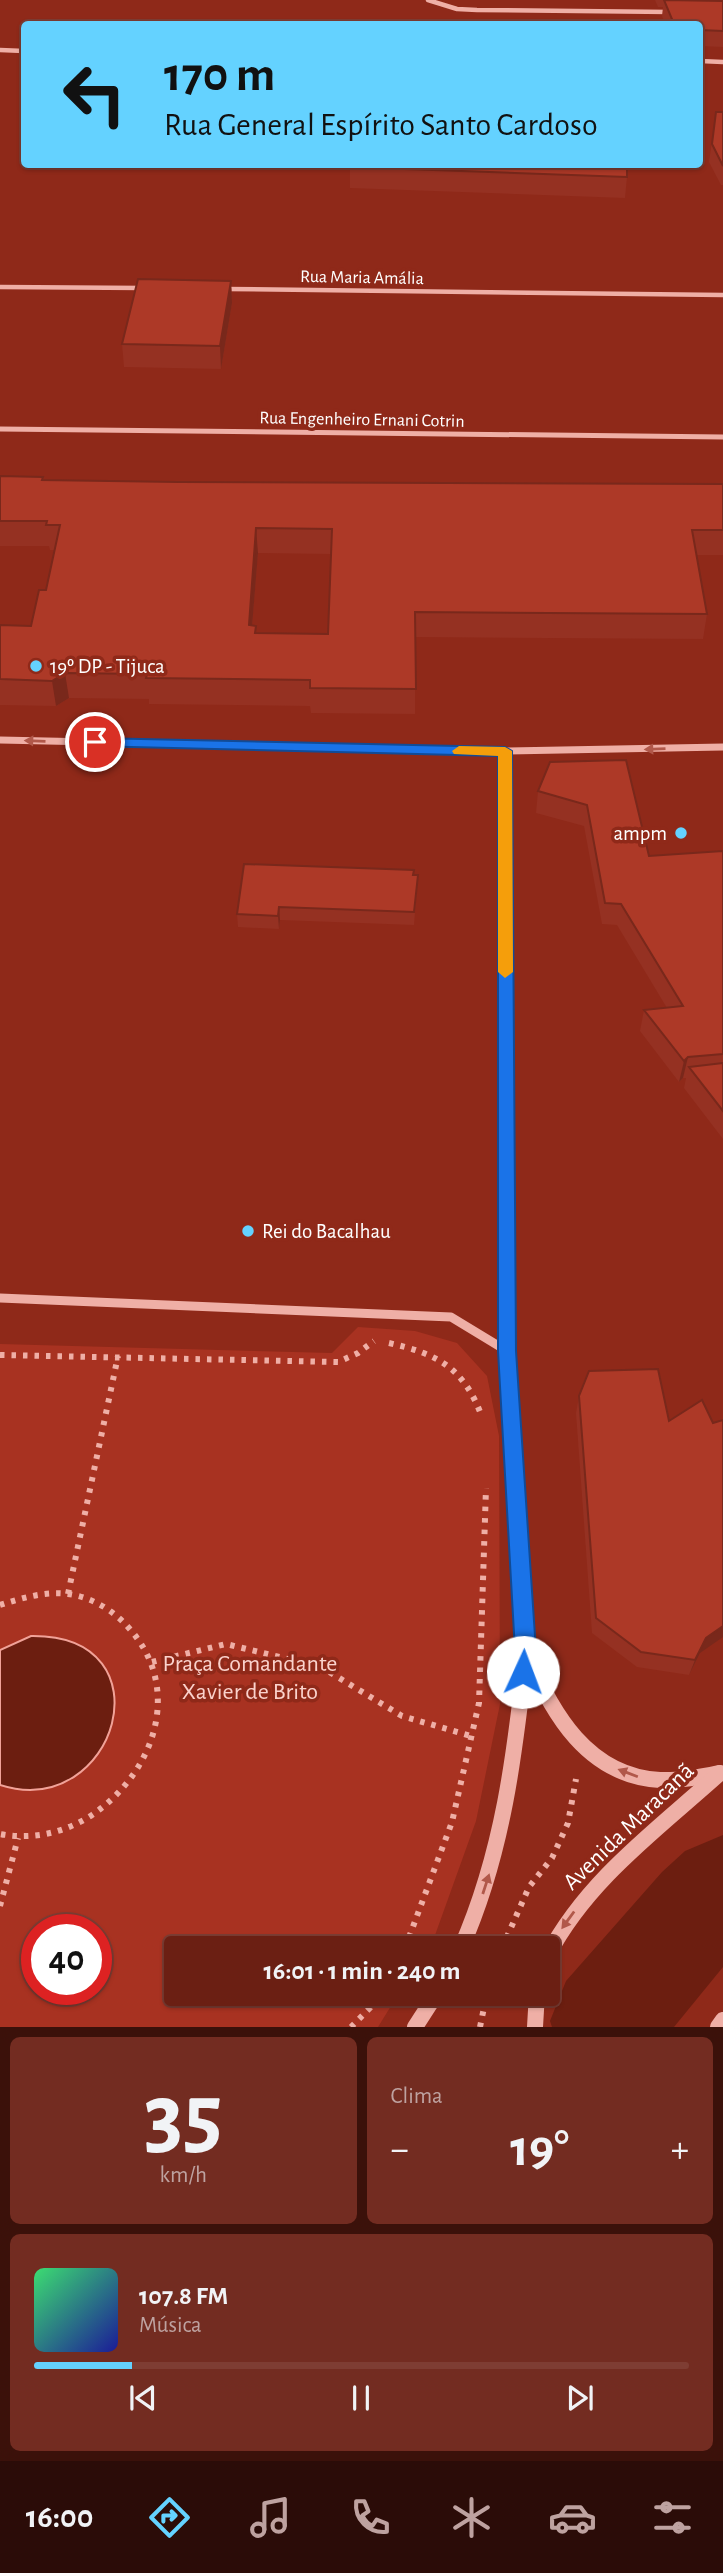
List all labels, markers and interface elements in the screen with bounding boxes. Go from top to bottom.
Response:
icon: left [49,49,140,140]
text: 170 m [164,51,275,100]
text: Rua General Espírito Santo Cardoso [164,109,598,141]
street label: Rua Maria Amália [300,268,424,288]
street label: Rua Engenheiro Ernani Cotrin [259,409,465,431]
place label: 19º DP - Tijuca [50,656,165,677]
marker: 19º DP - Tijuca [28,658,44,674]
pin [65,712,125,772]
icon: arrive [76,723,114,761]
one-way arrow [24,735,46,746]
one-way arrow [644,744,666,755]
place label: ampm [613,823,667,844]
marker: ampm [673,825,689,841]
place label: Rei do Bacalhau [262,1221,391,1242]
marker: Rei do Bacalhau [240,1223,256,1239]
position arrow [486,1635,560,1709]
park label: Praça Comandante Xavier de Brito [163,1652,337,1704]
street label: Avenida Maracanã [559,1759,699,1895]
one-way arrow [618,1767,639,1778]
one-way arrow [481,1874,492,1895]
one-way arrow [562,1911,576,1929]
speed limit sign: 40 [21,1914,112,2005]
text: 16:01 · 1 min · 240 m [264,1958,460,1984]
text: 35 [144,2071,223,2162]
text: Clima [391,2085,443,2108]
text: 19° [510,2123,569,2175]
text: − [391,2131,409,2169]
text: + [671,2131,689,2169]
text: km/h [160,2164,207,2187]
text: 107.8 FM [139,2283,228,2309]
text: Música [139,2314,202,2337]
icon: previous [124,2379,162,2417]
icon: pause [342,2379,380,2417]
icon: next [561,2379,599,2417]
icon: directions [145,2493,194,2542]
icon: music [246,2493,295,2542]
icon: phone [346,2493,395,2542]
icon: climate [447,2493,496,2542]
icon: car [548,2493,597,2542]
icon: filters [648,2493,697,2542]
text: 16:00 [26,2501,93,2533]

